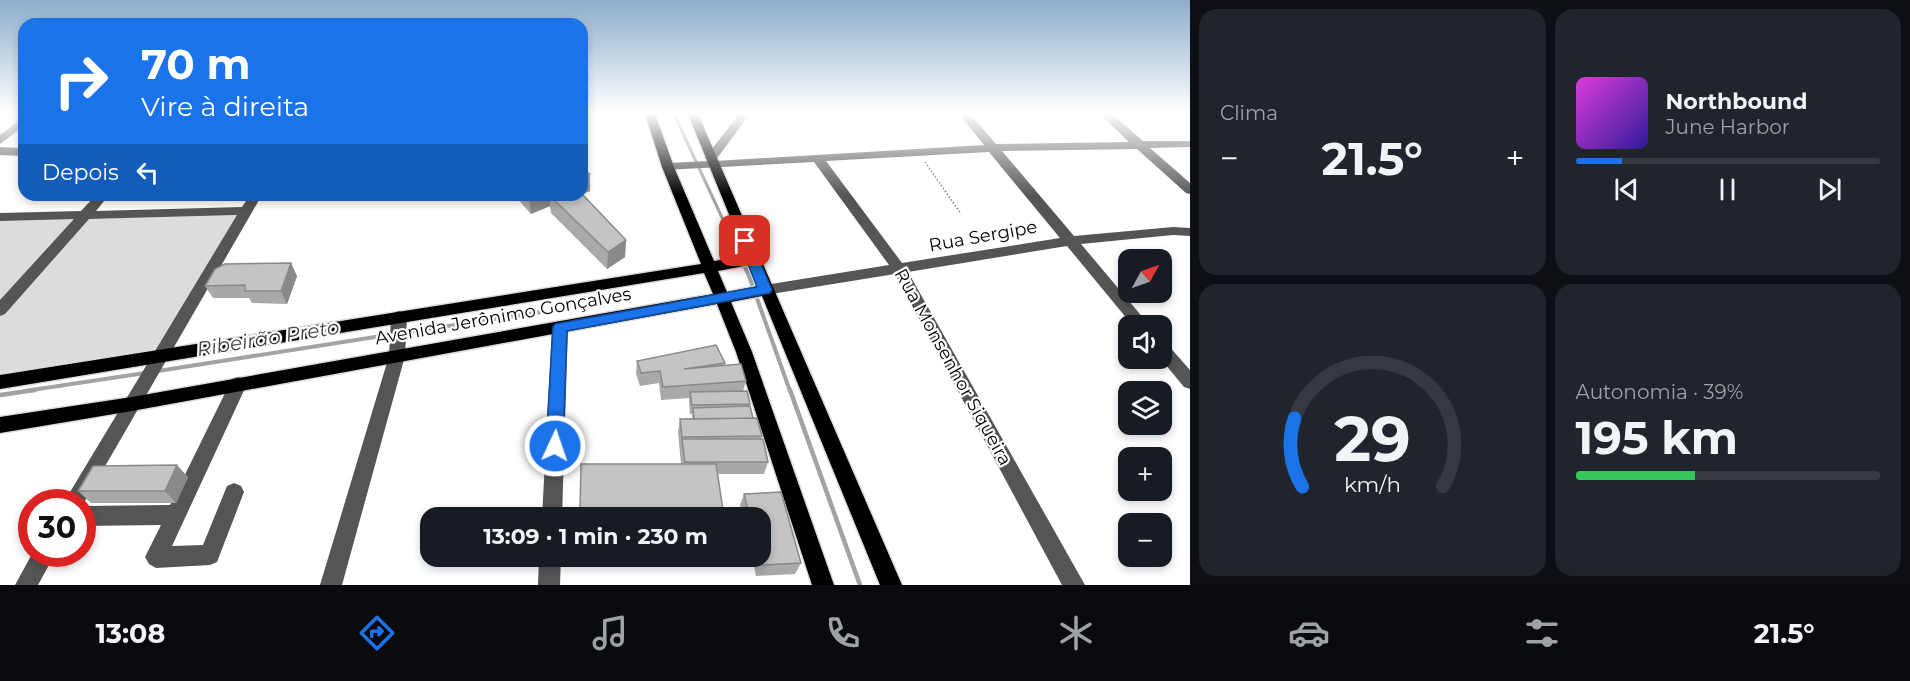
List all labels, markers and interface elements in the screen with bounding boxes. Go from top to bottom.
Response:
text: 70 m [141,38,251,90]
icon: right [42,42,120,120]
text: Northbound [1666,88,1808,115]
text: Vire à direita [141,90,309,123]
text: Clima [1220,101,1278,125]
text: June Harbor [1666,115,1790,139]
text: 21.5° [1322,131,1423,186]
text: − [1220,138,1239,178]
text: + [1506,138,1525,178]
icon: left [131,156,164,189]
text: Depois [42,159,119,186]
icon: previous [1610,173,1643,206]
icon: pause [1711,173,1744,206]
icon: next [1813,173,1846,206]
pin [719,215,770,266]
street label: Rua Sergipe [927,216,1039,256]
icon: arrive [728,224,761,257]
north arrow [1118,249,1172,303]
map controls [1118,249,1172,567]
street label: Rua Monsenhor Siqueira [890,265,1016,469]
street label: Avenida Jerônimo Gonçalves [373,283,633,349]
water label: Ribeirão Preto [195,315,341,361]
button: sound [1118,315,1172,369]
text: Autonomia · 39% [1576,380,1743,404]
button: layers [1118,381,1172,435]
text: 29 [1334,401,1411,477]
text: 195 km [1576,410,1738,465]
position arrow [523,414,587,478]
button: + [1118,447,1172,501]
text: km/h [1344,471,1401,497]
speed limit sign: 30 [18,489,96,567]
button: − [1118,513,1172,567]
text: 13:09 · 1 min · 230 m [483,523,708,550]
icon: directions [356,612,398,654]
icon: music [589,612,631,654]
icon: phone [822,612,864,654]
icon: climate [1055,612,1097,654]
icon: car [1288,612,1330,654]
icon: filters [1521,612,1563,654]
text: 13:08 [95,617,165,650]
text: 21.5° [1754,617,1814,650]

